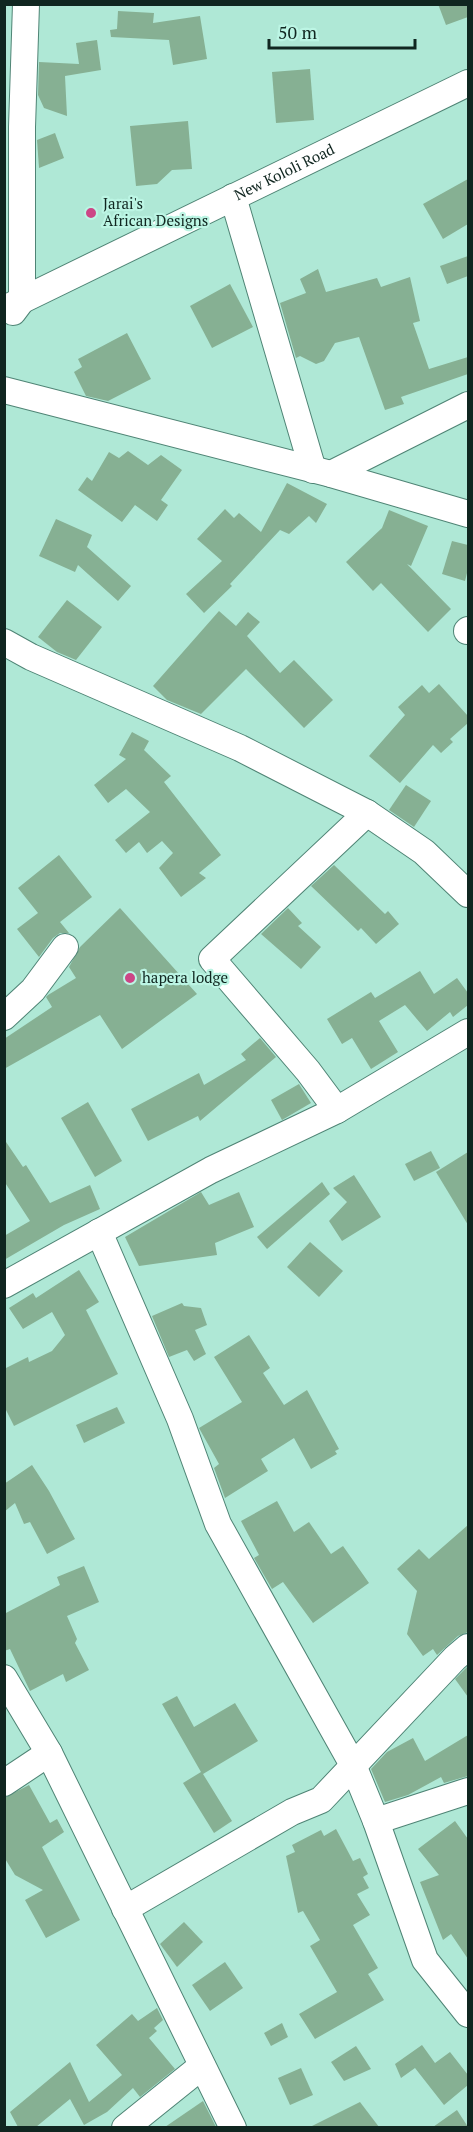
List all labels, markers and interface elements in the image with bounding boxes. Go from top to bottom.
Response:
scale bar [269,12,414,50]
text: 50 m [278,20,318,44]
street label: New Kololi Road [231,139,338,204]
place label: Jarai's African Designs [103,193,208,230]
marker: Jarai's African Designs [84,206,98,220]
place label: hapera lodge [142,967,228,987]
marker: hapera lodge [123,971,137,985]

